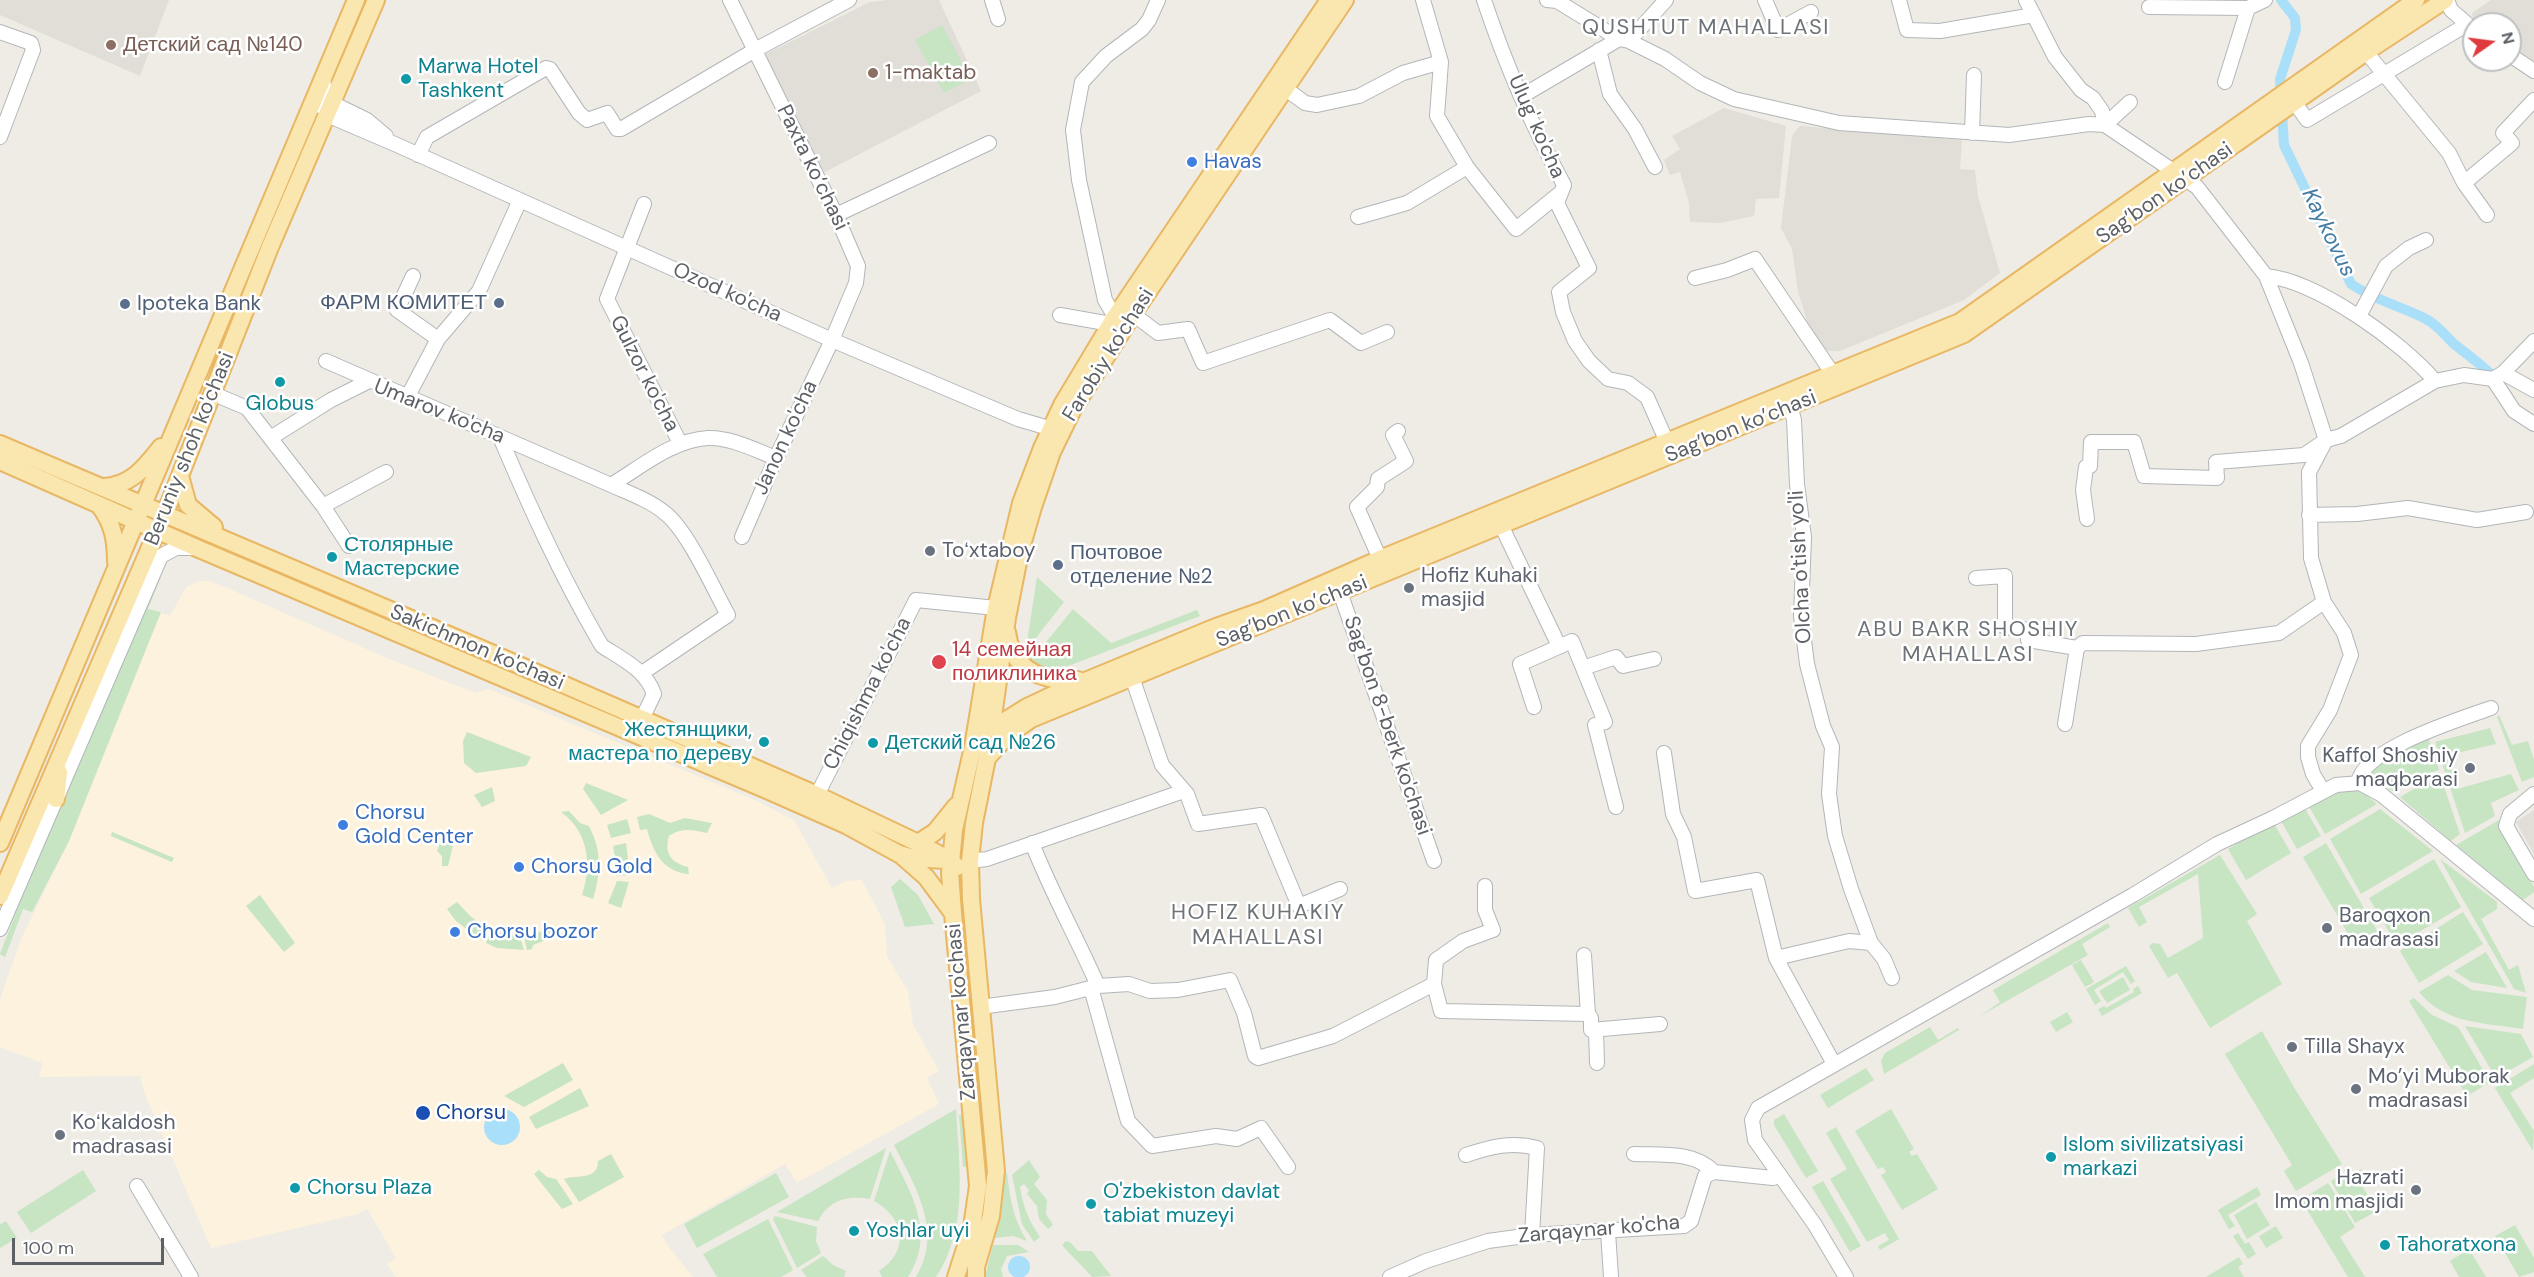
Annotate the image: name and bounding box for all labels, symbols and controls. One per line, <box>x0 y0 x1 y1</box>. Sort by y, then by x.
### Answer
north arrow <box>2462 12 2522 72</box>
district label: QUSHTUT MAHALLASI <box>1582 15 1830 41</box>
text: N <box>2496 30 2520 46</box>
place label: Детский сад №140 <box>123 32 303 58</box>
marker: Детский сад №140 <box>104 38 118 52</box>
place label: Marwa Hotel Tashkent <box>418 54 538 104</box>
place label: 1-maktab <box>885 60 976 86</box>
marker: 1-maktab <box>866 66 880 80</box>
street label: Ulug' ko'cha <box>1502 71 1570 183</box>
marker: Marwa Hotel Tashkent <box>399 72 413 86</box>
street label: Paxta ko‘chasi <box>771 101 853 235</box>
street label: Sag’bon ko’chasi <box>2092 138 2238 250</box>
place label: Havas <box>1204 149 1262 175</box>
marker: Havas <box>1185 155 1199 169</box>
water label: Kaykovus <box>2295 184 2361 282</box>
street label: Ozod ko'cha <box>669 258 785 328</box>
street label: Farobiy ko'chasi <box>1058 284 1160 426</box>
place label: ФАРМ КОМИТЕТ <box>320 290 487 316</box>
place label: Ipoteka Bank <box>137 291 261 317</box>
marker: ФАРМ КОМИТЕТ <box>492 296 506 310</box>
marker: Ipoteka Bank <box>118 297 132 311</box>
street label: Gulzor ko'cha <box>604 312 684 436</box>
street label: Beruniy shoh ko'chasi <box>140 349 240 549</box>
street label: Umarov ko'cha <box>370 374 508 450</box>
marker: Globus <box>273 375 287 389</box>
street label: Janon ko'cha <box>749 377 823 499</box>
street label: Sag’bon ko’chasi <box>1662 385 1820 469</box>
place label: Globus <box>246 391 314 417</box>
street label: Olcha o'tish yo'li <box>1784 490 1818 644</box>
place label: Столярные Мастерские <box>344 532 460 582</box>
place label: Toʻxtaboy <box>942 538 1036 564</box>
place label: Почтовое отделение №2 <box>1070 540 1213 590</box>
marker: Toʻxtaboy <box>923 544 937 558</box>
marker: Столярные Мастерские <box>325 550 339 564</box>
marker: Почтовое отделение №2 <box>1051 558 1065 572</box>
place label: Hofiz Kuhaki masjid <box>1421 563 1538 613</box>
street label: Sag’bon ko’chasi <box>1213 570 1371 654</box>
marker: Hofiz Kuhaki masjid <box>1402 581 1416 595</box>
street label: Sakichmon ko'chasi <box>386 600 568 696</box>
street label: Chiqishma ko'cha <box>819 613 917 775</box>
street label: Sag'bon 8-berk ko'chasi <box>1338 613 1436 839</box>
district label: ABU BAKR SHOSHIY MAHALLASI <box>1857 617 2079 668</box>
place label: 14 семейная поликлиника <box>952 637 1077 687</box>
marker: 14 семейная поликлиника <box>930 653 948 671</box>
place label: Жестянщики, мастера по дереву <box>568 717 752 767</box>
place label: Детский сад №26 <box>885 730 1056 756</box>
marker: Жестянщики, мастера по дереву <box>757 735 771 749</box>
marker: Детский сад №26 <box>866 736 880 750</box>
place label: Kaffol Shoshiy maqbarasi <box>2322 743 2458 793</box>
marker: Kaffol Shoshiy maqbarasi <box>2463 761 2477 775</box>
place label: Chorsu Gold Center <box>355 800 473 850</box>
marker: Chorsu Gold Center <box>336 818 350 832</box>
place label: Chorsu Gold <box>531 854 653 880</box>
marker: Chorsu Gold <box>512 860 526 874</box>
district label: HOFIZ KUHAKIY MAHALLASI <box>1171 900 1345 951</box>
place label: Baroqxon madrasasi <box>2339 903 2439 953</box>
place label: Chorsu bozor <box>467 919 598 945</box>
marker: Baroqxon madrasasi <box>2320 921 2334 935</box>
street label: Zarqaynar ko'chasi <box>942 922 982 1102</box>
marker: Chorsu bozor <box>448 925 462 939</box>
place label: Tilla Shayx <box>2304 1034 2405 1060</box>
marker: Tilla Shayx <box>2285 1040 2299 1054</box>
place label: Mo’yi Muborak madrasasi <box>2368 1064 2510 1114</box>
marker: Mo’yi Muborak madrasasi <box>2349 1082 2363 1096</box>
place label: Chorsu <box>436 1100 506 1126</box>
marker: Chorsu <box>414 1104 432 1122</box>
place label: Koʻkaldosh madrasasi <box>72 1110 176 1160</box>
marker: Koʻkaldosh madrasasi <box>53 1128 67 1142</box>
place label: Islom sivilizatsiyasi markazi <box>2063 1132 2244 1182</box>
marker: Islom sivilizatsiyasi markazi <box>2044 1150 2058 1164</box>
place label: Hazrati Imom masjidi <box>2275 1165 2404 1215</box>
place label: Chorsu Plaza <box>307 1175 432 1201</box>
place label: O'zbekiston davlat tabiat muzeyi <box>1103 1179 1280 1229</box>
marker: Chorsu Plaza <box>288 1181 302 1195</box>
marker: Hazrati Imom masjidi <box>2409 1183 2423 1197</box>
marker: O'zbekiston davlat tabiat muzeyi <box>1084 1197 1098 1211</box>
street label: Zarqaynar ko'cha <box>1517 1210 1681 1250</box>
place label: Yoshlar uyi <box>866 1218 970 1244</box>
marker: Yoshlar uyi <box>847 1224 861 1238</box>
scale bar <box>15 1226 166 1264</box>
place label: Tahoratxona <box>2397 1232 2516 1258</box>
text: 100 m <box>23 1236 74 1260</box>
marker: Tahoratxona <box>2378 1238 2392 1252</box>

